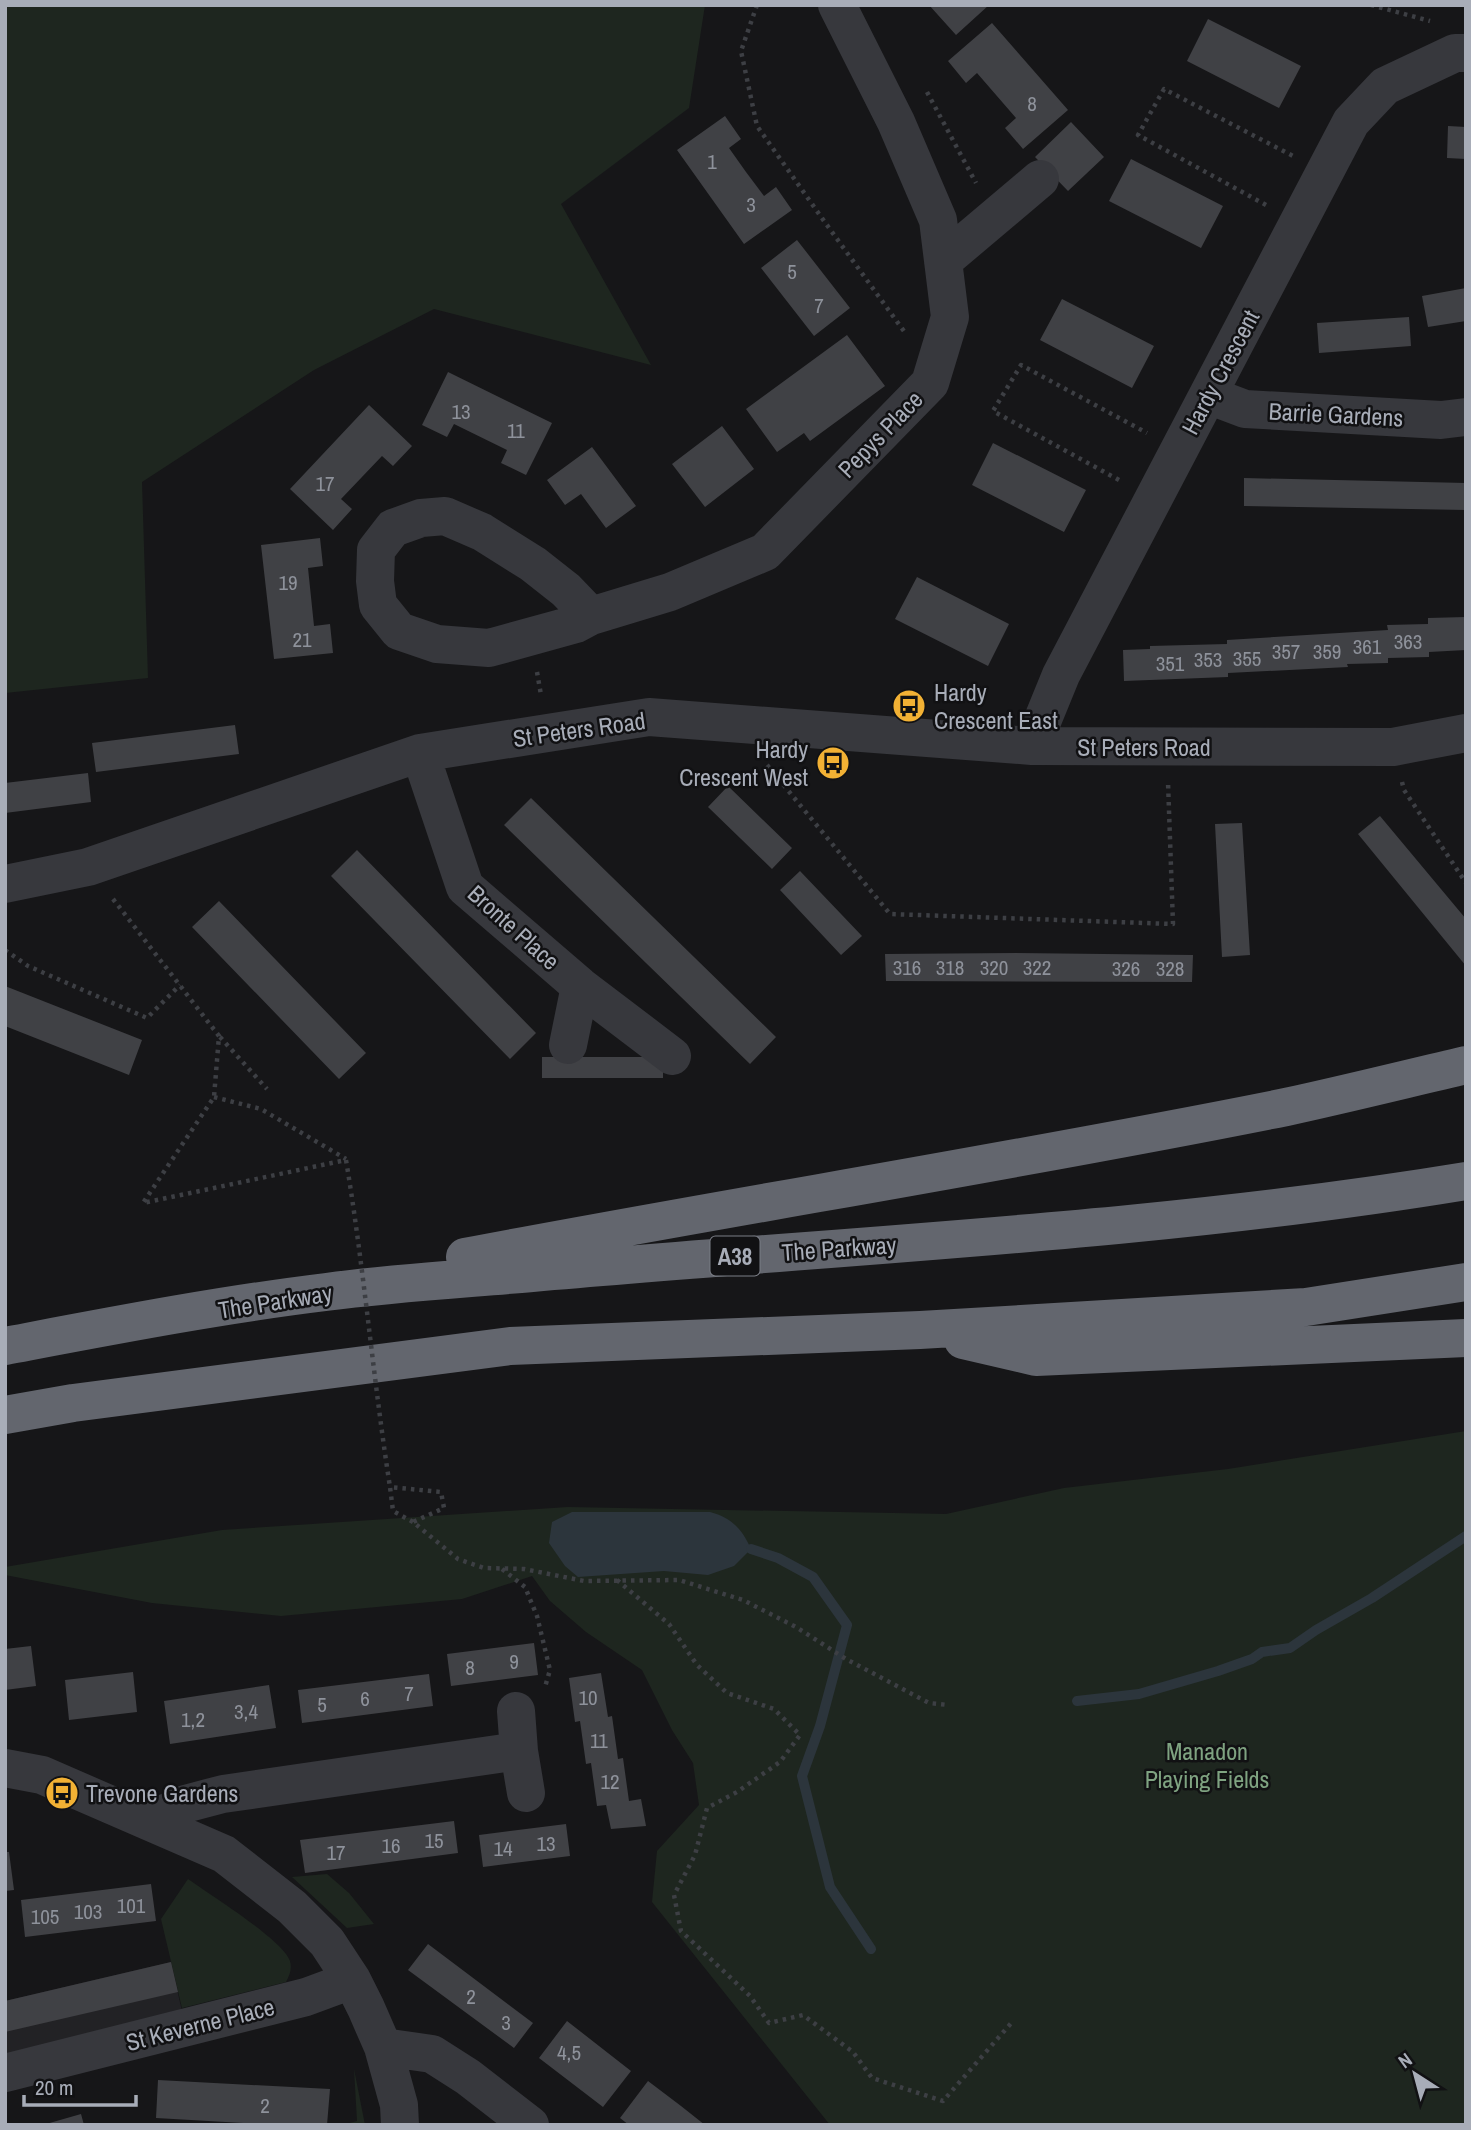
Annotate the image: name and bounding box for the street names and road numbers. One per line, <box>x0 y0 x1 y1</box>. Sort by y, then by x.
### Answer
street label: Hardy Crescent <box>1174 304 1266 440</box>
street label: Pepys Place <box>830 384 930 484</box>
street label: Barrie Gardens <box>1268 395 1404 433</box>
street label: St Peters Road <box>511 704 647 754</box>
street label: St Peters Road <box>1077 731 1211 763</box>
street label: Bronte Place <box>461 877 567 977</box>
street label: The Parkway <box>781 1228 898 1268</box>
road number: A38 <box>710 1236 760 1275</box>
street label: The Parkway <box>216 1276 334 1326</box>
street label: St Keverne Place <box>122 1990 278 2058</box>

